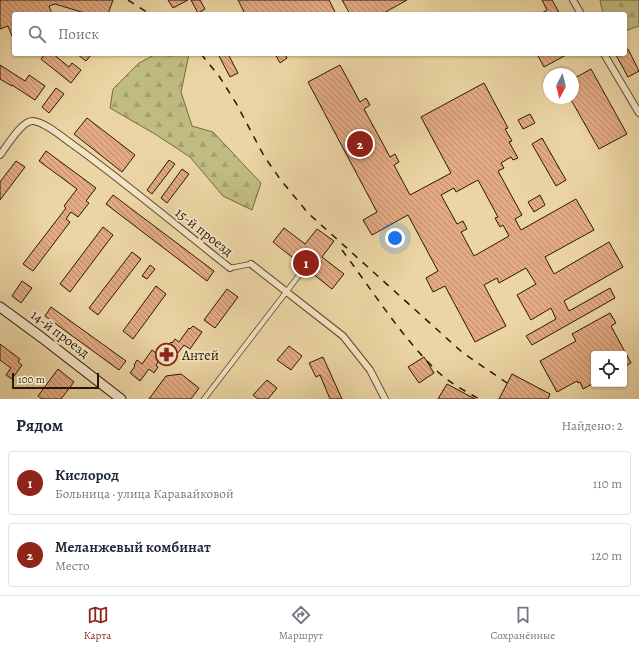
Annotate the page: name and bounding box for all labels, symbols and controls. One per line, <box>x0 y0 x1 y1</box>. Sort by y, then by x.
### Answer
search box <box>12 12 627 56</box>
icon: search <box>26 23 48 45</box>
text: Поиск <box>58 24 99 44</box>
north arrow <box>543 68 579 104</box>
pin: 2 <box>347 129 373 159</box>
street label: 15-й проезд <box>171 203 237 261</box>
your location <box>385 228 405 248</box>
pin: 1 <box>293 248 319 278</box>
street label: 14-й проезд <box>27 306 93 362</box>
pharmacy icon: Антей <box>153 342 179 368</box>
place label: Антей <box>181 346 219 365</box>
map controls <box>591 351 627 387</box>
button: locate <box>591 351 627 387</box>
scale bar <box>12 371 99 390</box>
text: 100 m <box>18 372 45 387</box>
text: Рядом <box>16 414 63 437</box>
text: Найдено: 2 <box>562 417 623 434</box>
text: Кислород <box>55 465 119 485</box>
text: 1 <box>28 475 32 492</box>
text: 110 m <box>593 475 622 492</box>
text: Больница · улица Каравайковой <box>55 485 234 502</box>
text: Меланжевый комбинат <box>55 537 211 557</box>
text: 2 <box>27 547 33 564</box>
text: 120 m <box>591 547 622 564</box>
text: Место <box>55 557 90 574</box>
tab: Карта <box>84 604 111 643</box>
tab: Маршрут <box>279 604 323 643</box>
tab: Сохранённые <box>490 604 555 643</box>

